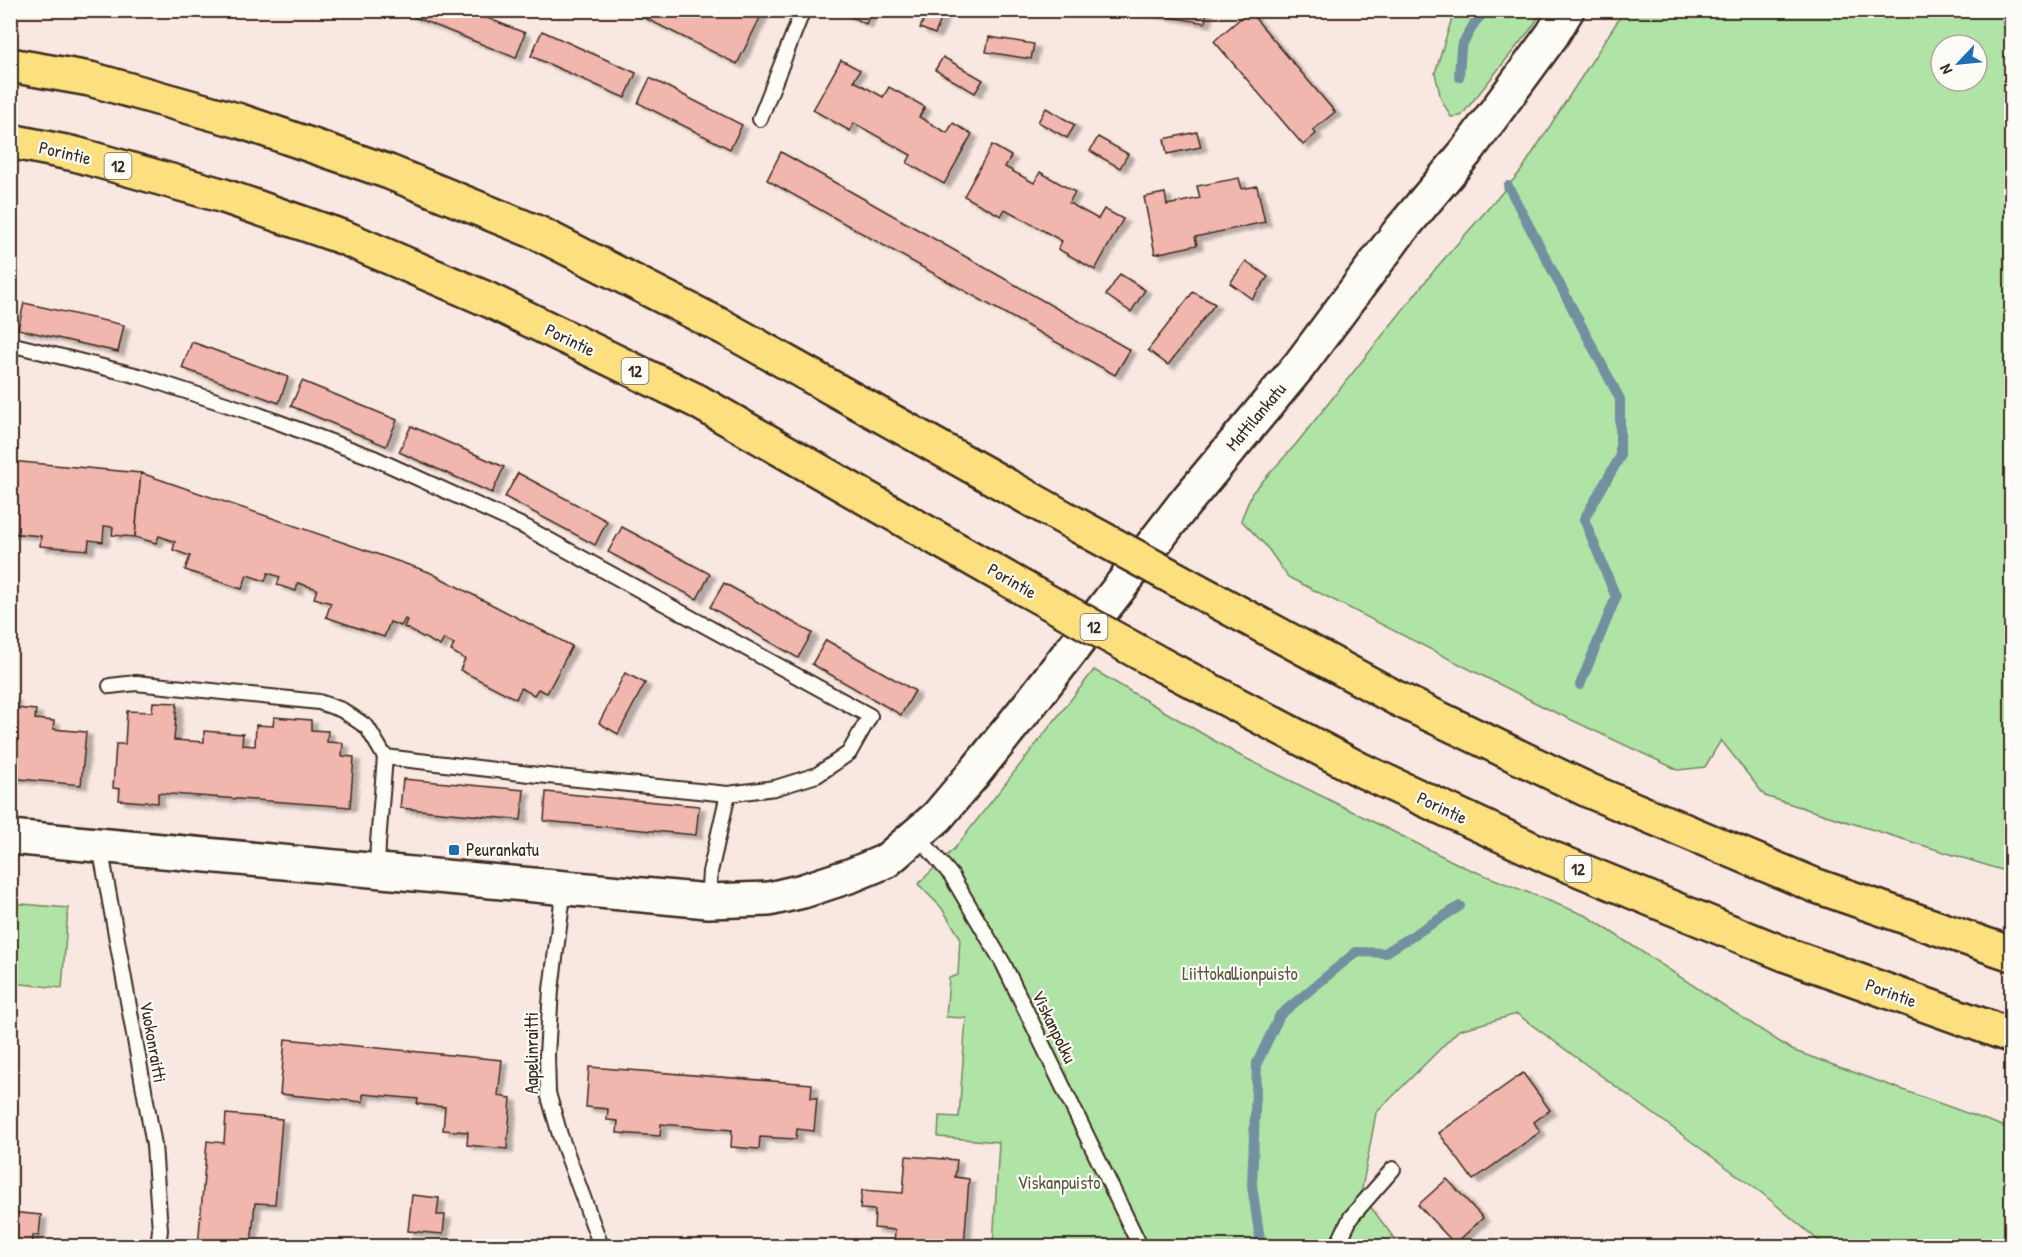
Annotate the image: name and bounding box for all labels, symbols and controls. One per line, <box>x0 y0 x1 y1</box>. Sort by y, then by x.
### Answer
north arrow <box>1929 33 1989 93</box>
text: N <box>1934 60 1957 78</box>
street label: Porintie <box>37 134 93 171</box>
road number: 12 <box>104 153 132 179</box>
street label: Porintie <box>541 317 599 362</box>
road number: 12 <box>622 358 648 384</box>
street label: Mattilankatu <box>1220 377 1292 456</box>
street label: Porintie <box>983 557 1041 604</box>
road number: 12 <box>1080 614 1108 640</box>
street label: Porintie <box>1413 785 1471 830</box>
place label: Peurankatu <box>466 837 539 862</box>
marker: Peurankatu <box>447 843 461 857</box>
road number: 12 <box>1564 856 1592 882</box>
park label: Liittokallionpuisto <box>1182 961 1298 986</box>
street label: Porintie <box>1862 972 1920 1013</box>
street label: Viskanpolku <box>1026 986 1083 1067</box>
street label: Vuokonraitti <box>134 999 173 1084</box>
street label: Aapelinraitti <box>519 1012 544 1094</box>
park label: Viskanpuisto <box>1017 1170 1101 1195</box>

